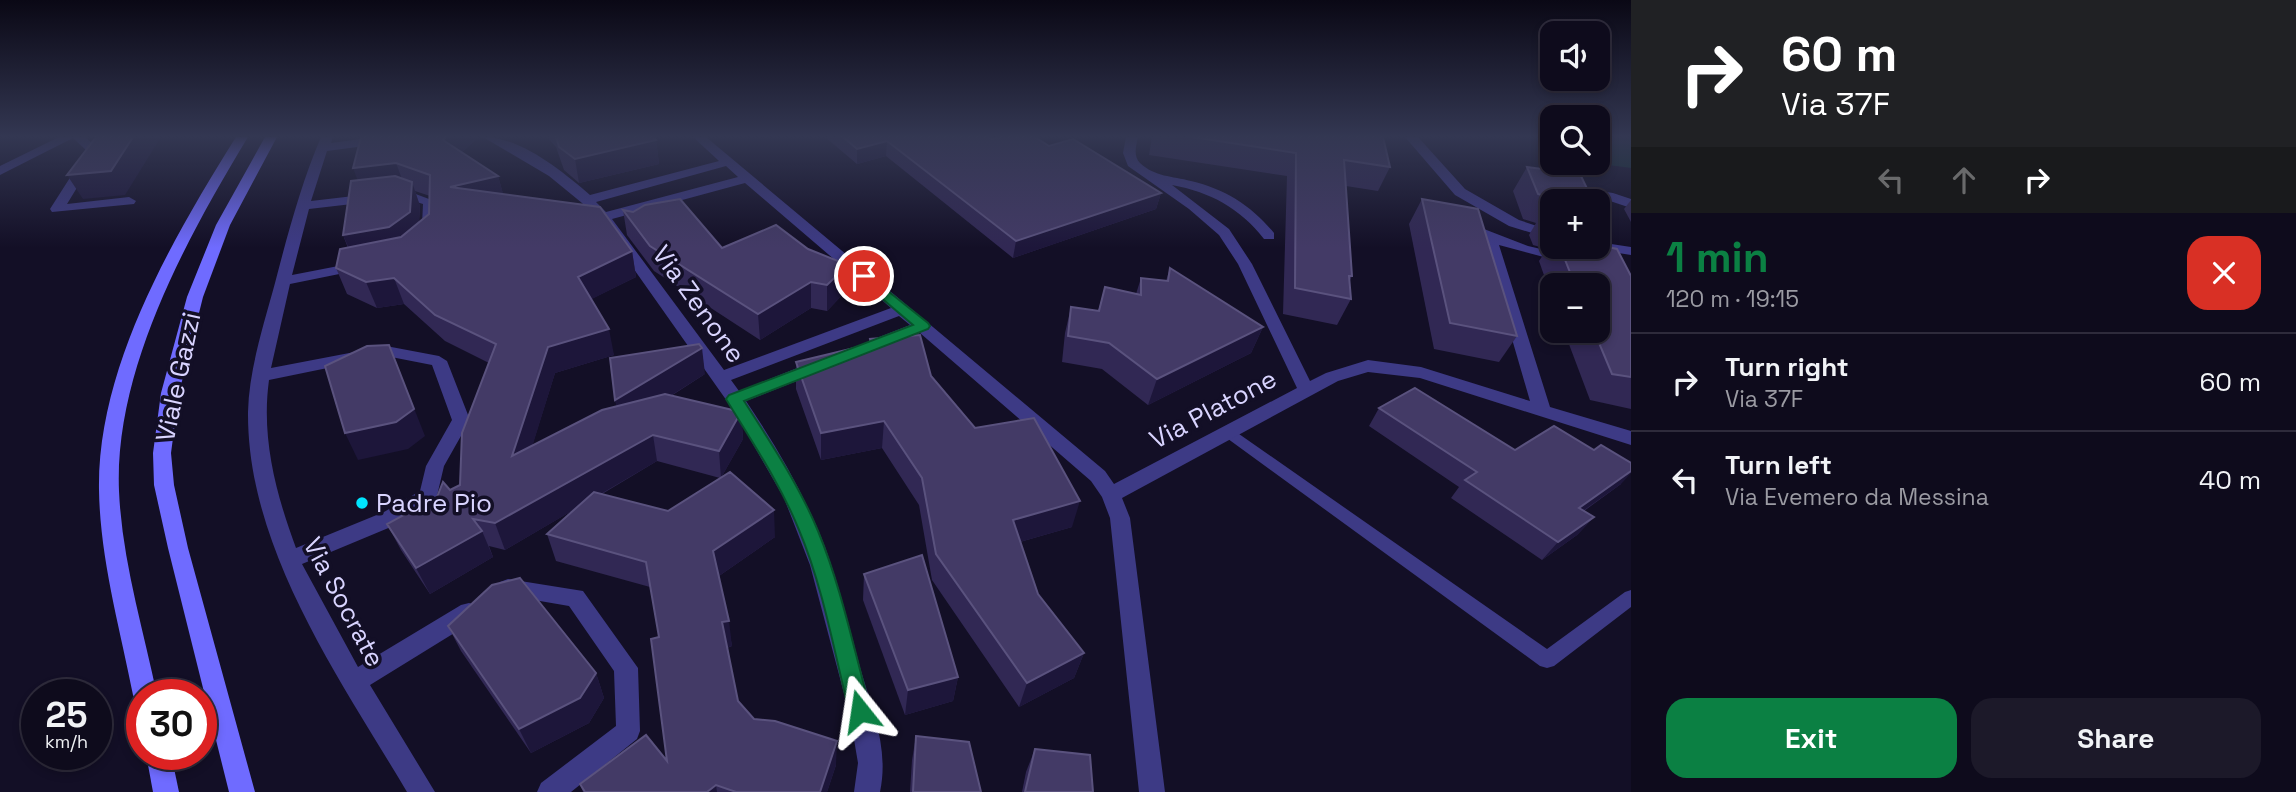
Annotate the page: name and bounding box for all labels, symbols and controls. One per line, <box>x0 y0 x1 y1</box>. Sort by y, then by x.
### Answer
map controls <box>1540 21 1610 343</box>
button: sound <box>1540 21 1610 91</box>
text: 60 m <box>1781 23 1897 85</box>
icon: right <box>1666 28 1757 119</box>
text: Via 37F <box>1781 84 1890 124</box>
button: search <box>1540 105 1610 175</box>
icon: left <box>1872 161 1910 199</box>
icon: ahead <box>1945 161 1983 199</box>
icon: right <box>2018 161 2056 199</box>
button: + <box>1540 189 1610 259</box>
text: 1 min <box>1666 231 1769 284</box>
button: close <box>2187 236 2261 310</box>
street label: Via Zenone <box>645 238 753 370</box>
pin <box>834 246 894 306</box>
icon: arrive <box>845 257 883 295</box>
button: − <box>1540 273 1610 343</box>
text: 120 m · 19:15 <box>1666 284 1799 314</box>
street label: Viale Gazzi <box>148 309 208 445</box>
text: Turn right <box>1725 350 1849 384</box>
street label: Via Platone <box>1144 361 1282 457</box>
icon: right <box>1666 363 1704 401</box>
text: 60 m <box>2199 365 2261 399</box>
text: Via 37F <box>1725 384 1803 414</box>
text: Turn left <box>1725 448 1832 482</box>
icon: left <box>1666 461 1704 499</box>
text: 40 m <box>2199 463 2261 497</box>
text: Via Evemero da Messina <box>1725 482 1989 512</box>
place label: Padre Pio <box>376 486 492 520</box>
marker: Padre Pio <box>354 495 370 511</box>
street label: Via Socrate <box>296 531 392 673</box>
position arrow <box>823 674 897 748</box>
speed limit sign: 30 <box>126 679 217 770</box>
text: 25 <box>46 693 87 737</box>
button: Exit <box>1666 698 1957 778</box>
button: Share <box>1971 698 2261 778</box>
text: km/h <box>45 730 88 753</box>

